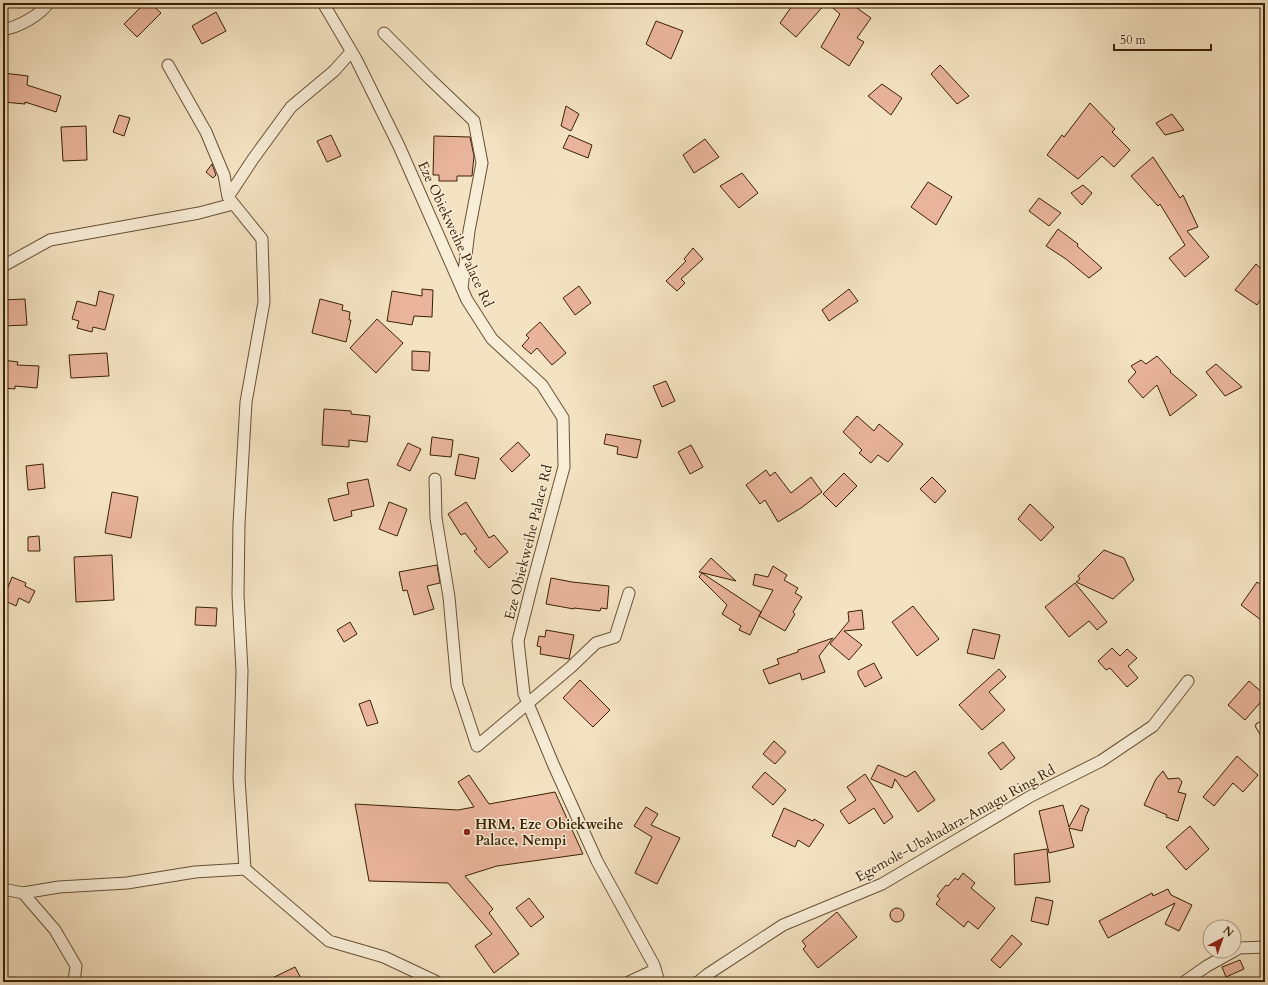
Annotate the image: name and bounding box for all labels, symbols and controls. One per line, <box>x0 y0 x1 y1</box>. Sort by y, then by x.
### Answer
scale bar <box>1114 26 1211 52</box>
text: 50 m <box>1120 32 1147 48</box>
street label: Eze Obiekweihe Palace Rd <box>413 158 498 311</box>
street label: Eze Obiekweihe Palace Rd <box>500 462 557 622</box>
street label: Egemole-Ubahadara-Amagu Ring Rd <box>852 760 1059 886</box>
place label: HRM, Eze Obiekweihe Palace, Nempi <box>475 815 624 850</box>
marker: HRM, Eze Obiekweihe Palace, Nempi <box>462 827 472 837</box>
north arrow <box>1202 919 1242 959</box>
text: N <box>1220 923 1237 941</box>

